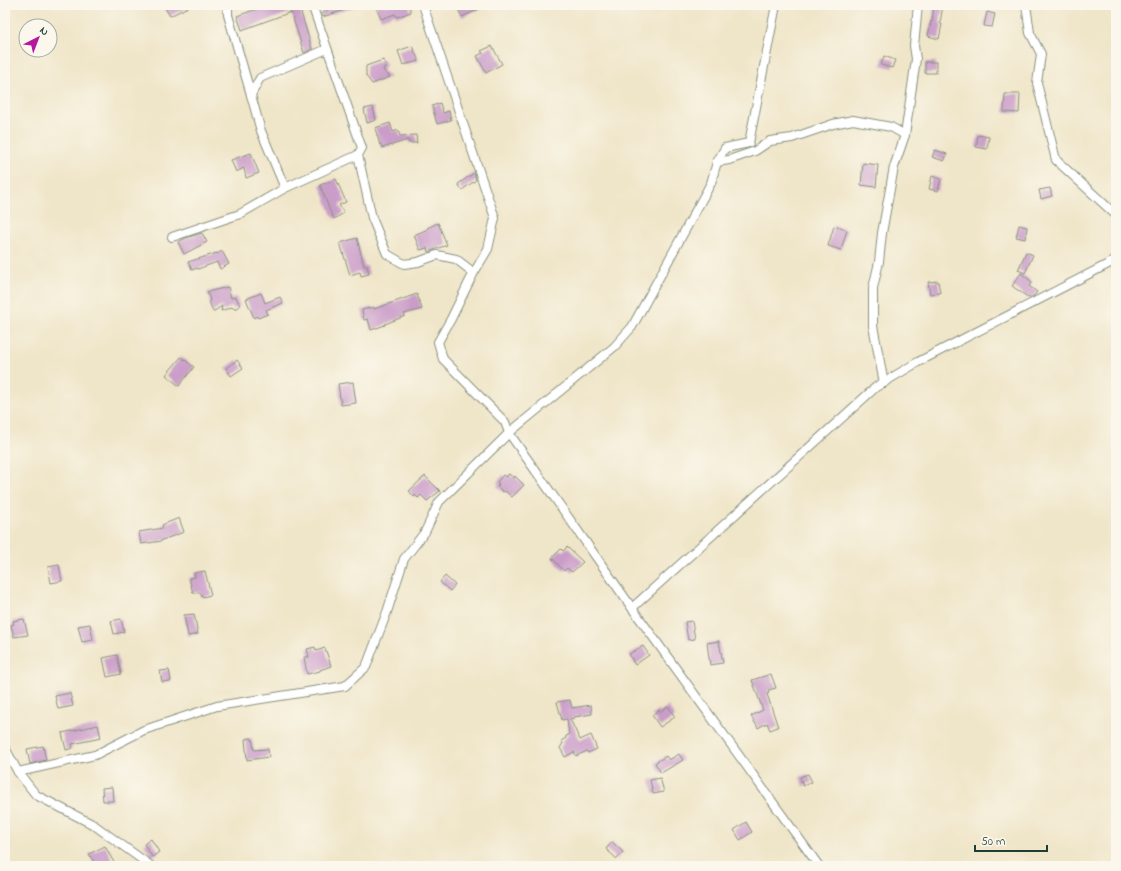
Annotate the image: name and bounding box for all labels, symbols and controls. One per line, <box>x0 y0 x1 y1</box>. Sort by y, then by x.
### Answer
north arrow <box>18 18 58 58</box>
text: N <box>36 23 52 40</box>
scale bar <box>975 827 1047 853</box>
text: 50 m <box>981 833 1005 851</box>

